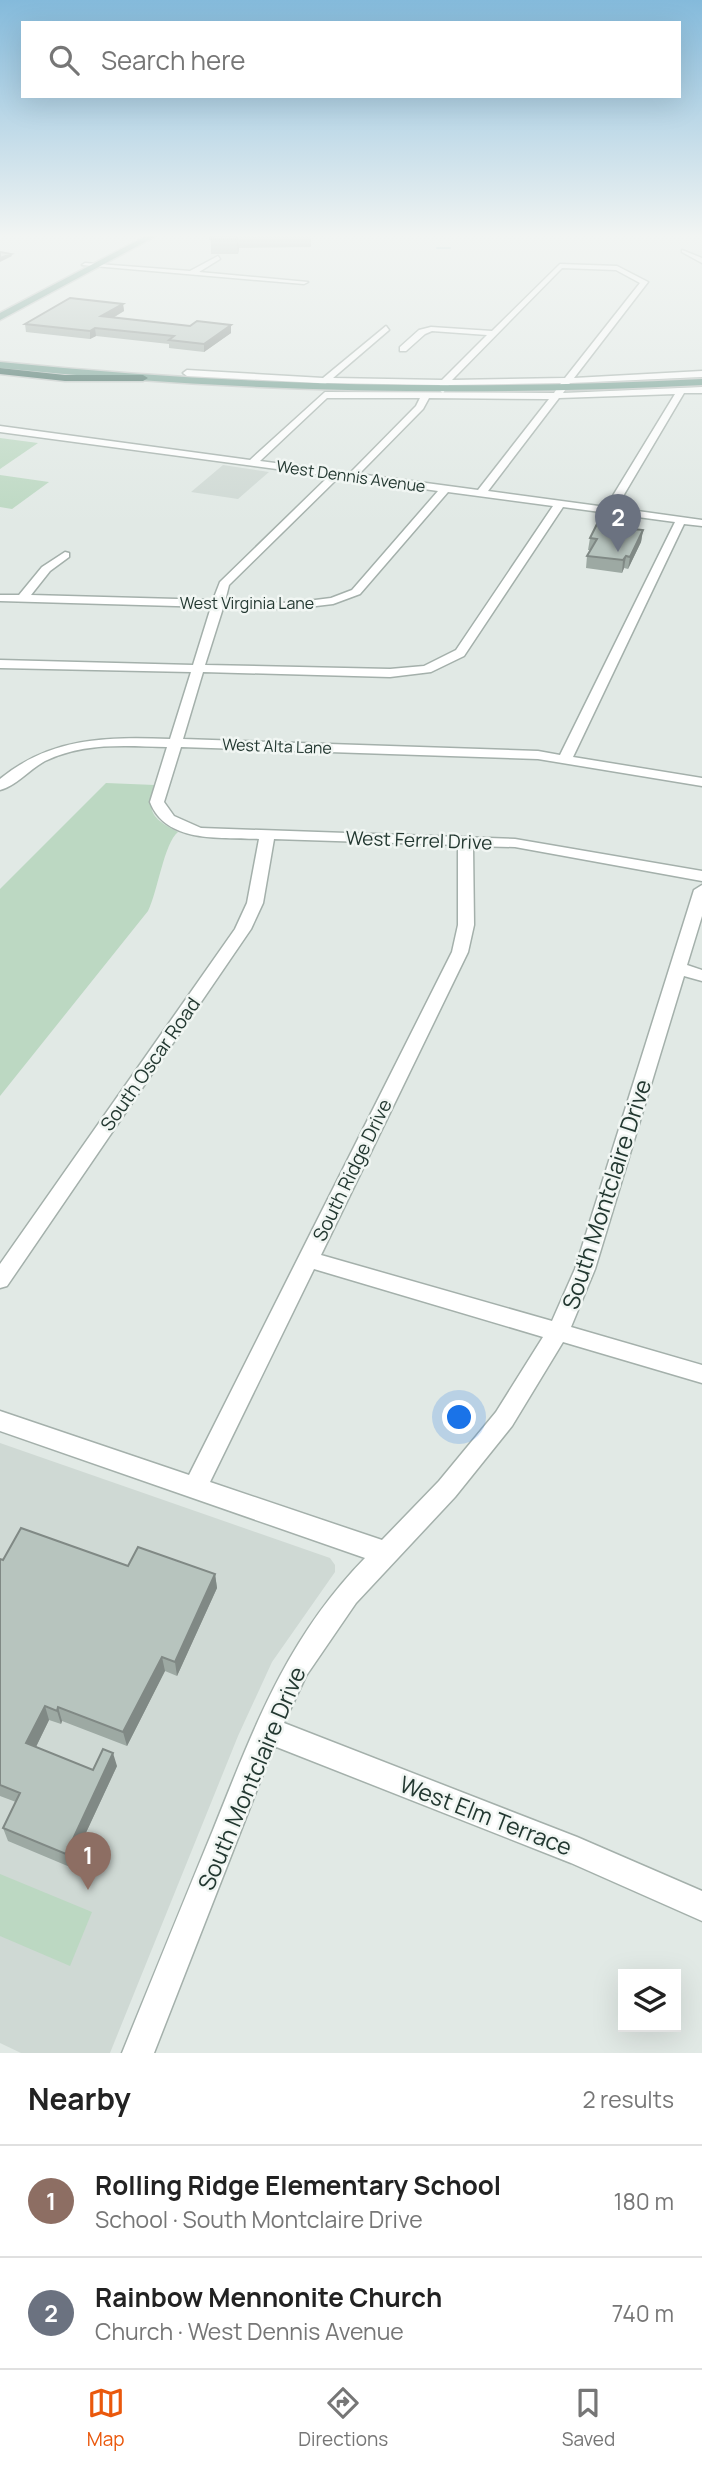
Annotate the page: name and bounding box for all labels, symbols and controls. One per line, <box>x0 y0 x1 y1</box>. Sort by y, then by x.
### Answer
search box <box>21 21 681 98</box>
icon: search <box>45 41 83 79</box>
text: Search here <box>101 42 246 78</box>
street label: West Dennis Avenue <box>275 455 427 497</box>
pin: 2 <box>595 494 641 552</box>
street label: West Virginia Lane <box>180 592 314 614</box>
street label: West Alta Lane <box>222 733 332 759</box>
street label: West Ferrel Drive <box>345 824 493 856</box>
street label: South Oscar Road <box>94 992 206 1136</box>
street label: South Montclaire Drive <box>554 1075 658 1313</box>
street label: South Ridge Drive <box>306 1095 398 1245</box>
your location <box>442 1400 476 1434</box>
street label: South Montclaire Drive <box>189 1661 313 1895</box>
street label: West Elm Terrace <box>395 1767 577 1863</box>
pin: 1 <box>65 1832 111 1890</box>
map controls <box>618 1969 681 2032</box>
button: layers <box>618 1969 681 2032</box>
text: Nearby <box>28 2078 131 2119</box>
text: 2 results <box>582 2083 674 2115</box>
text: Rolling Ridge Elementary School <box>95 2167 501 2203</box>
text: 1 <box>46 2185 56 2217</box>
text: 180 m <box>614 2185 674 2217</box>
text: School · South Montclaire Drive <box>95 2203 423 2235</box>
text: Rainbow Mennonite Church <box>95 2279 442 2315</box>
text: 2 <box>44 2297 58 2329</box>
text: 740 m <box>612 2297 674 2329</box>
text: Church · West Dennis Avenue <box>95 2315 404 2347</box>
tab: Map <box>87 2384 125 2452</box>
tab: Directions <box>298 2384 388 2452</box>
tab: Saved <box>562 2384 615 2452</box>

